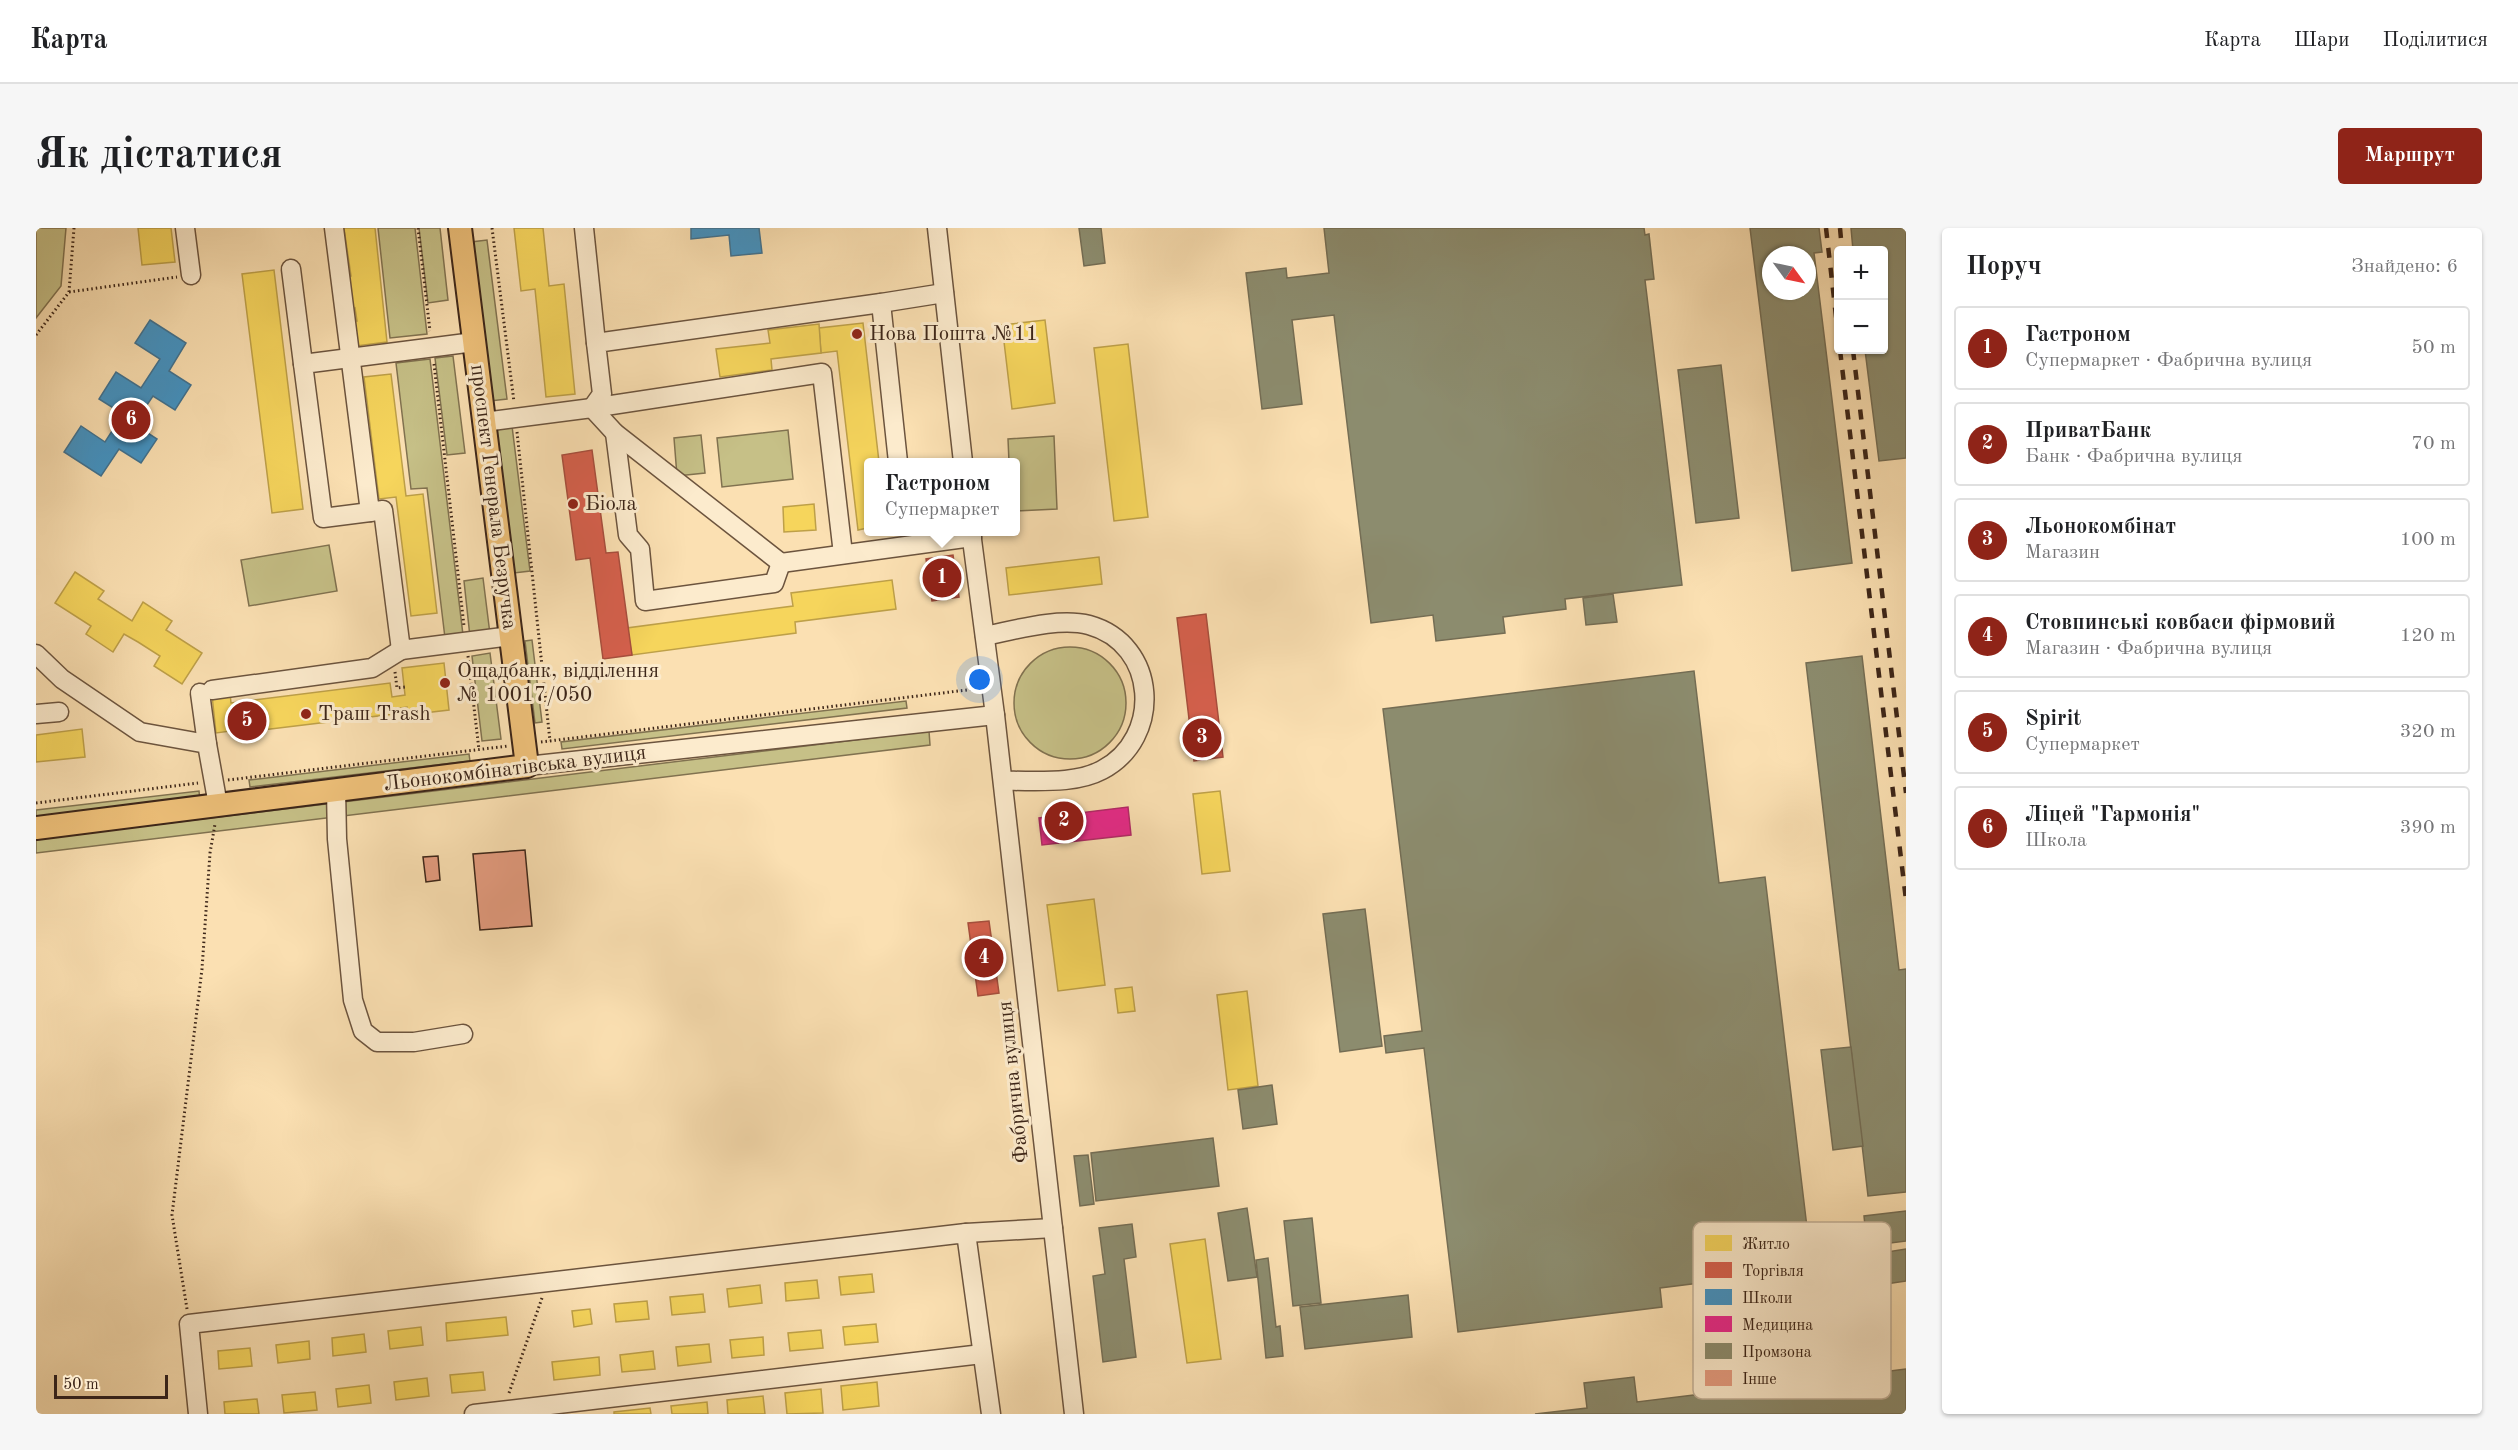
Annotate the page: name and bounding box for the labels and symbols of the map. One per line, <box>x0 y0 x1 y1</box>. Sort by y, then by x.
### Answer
north arrow <box>1762 246 1816 300</box>
place label: Нова Пошта №11 <box>869 324 1038 345</box>
marker: Нова Пошта №11 <box>850 327 864 341</box>
street label: проспект Генерала Безручка <box>466 363 520 631</box>
pin: 6 <box>112 398 151 442</box>
place label: Біола <box>585 494 637 515</box>
marker: Біола <box>566 497 580 511</box>
pin: 1 <box>922 556 962 600</box>
place label: Ощадбанк, відділення № 10017/050 <box>457 661 659 706</box>
your location <box>965 665 994 694</box>
marker: Ощадбанк, відділення № 10017/050 <box>438 676 452 690</box>
pin: 5 <box>228 698 266 744</box>
place label: Траш Trash <box>318 704 431 725</box>
marker: Траш Trash <box>299 707 313 721</box>
pin: 3 <box>1182 716 1222 760</box>
street label: Льонокомбінатівська вулиця <box>383 742 647 796</box>
pin: 2 <box>1044 798 1084 844</box>
pin: 4 <box>964 936 1004 980</box>
street label: Фабрична вулиця <box>995 1000 1033 1164</box>
legend <box>1693 1222 1891 1399</box>
text: Житло <box>1742 1237 1790 1253</box>
text: Торгівля <box>1742 1264 1804 1280</box>
text: Школи <box>1742 1291 1792 1307</box>
text: Медицина <box>1742 1318 1813 1334</box>
text: Промзона <box>1742 1345 1812 1361</box>
scale bar <box>54 1372 168 1400</box>
text: Інше <box>1742 1372 1777 1388</box>

